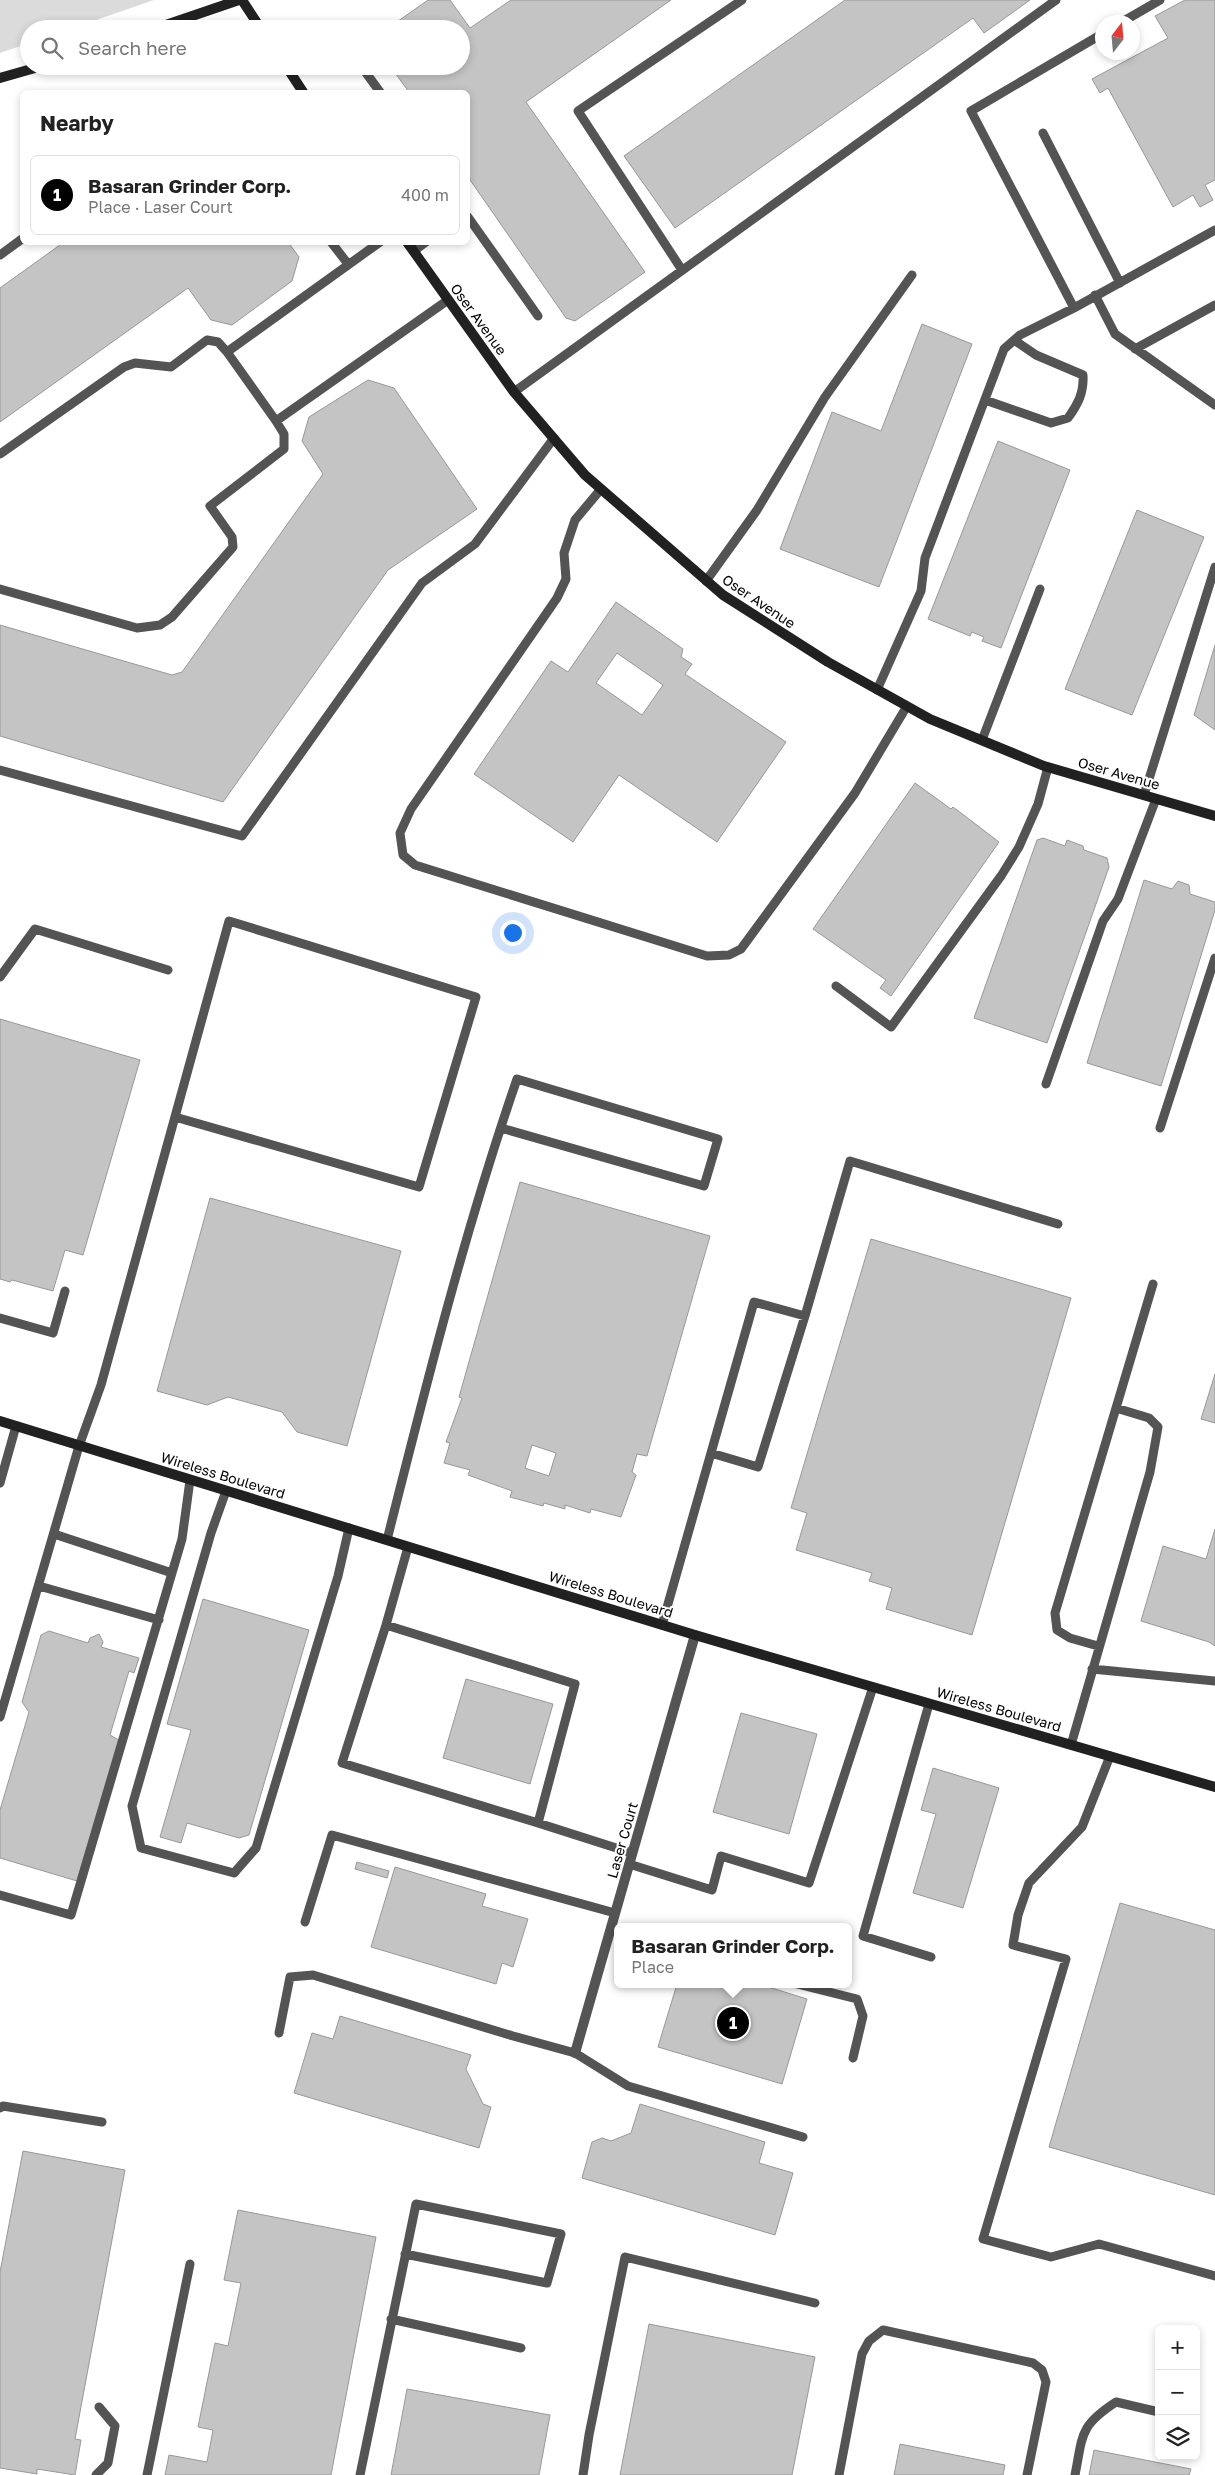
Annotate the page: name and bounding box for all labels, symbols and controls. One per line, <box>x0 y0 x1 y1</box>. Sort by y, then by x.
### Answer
north arrow <box>1095 15 1140 60</box>
search box <box>20 20 470 75</box>
icon: search <box>38 34 66 62</box>
text: Search here <box>78 36 187 59</box>
text: Nearby <box>40 110 114 136</box>
text: Basaran Grinder Corp. <box>88 174 291 197</box>
text: 1 <box>53 185 61 205</box>
text: 400 m <box>401 185 449 205</box>
text: Place · Laser Court <box>88 197 233 217</box>
street label: Oser Avenue <box>447 280 511 358</box>
street label: Oser Avenue <box>719 570 799 632</box>
street label: Oser Avenue <box>1076 753 1162 793</box>
your location <box>500 920 526 946</box>
street label: Wireless Boulevard <box>159 1448 287 1502</box>
street label: Wireless Boulevard <box>547 1567 675 1621</box>
street label: Wireless Boulevard <box>935 1683 1063 1735</box>
street label: Laser Court <box>603 1800 641 1880</box>
popup <box>614 1923 852 1988</box>
text: Basaran Grinder Corp. <box>631 1934 835 1957</box>
text: Place <box>631 1957 674 1977</box>
pin: 1 <box>717 2004 749 2042</box>
map controls <box>1155 2325 1200 2460</box>
button: + <box>1155 2325 1200 2370</box>
button: − <box>1155 2370 1200 2415</box>
button: layers <box>1155 2415 1200 2460</box>

